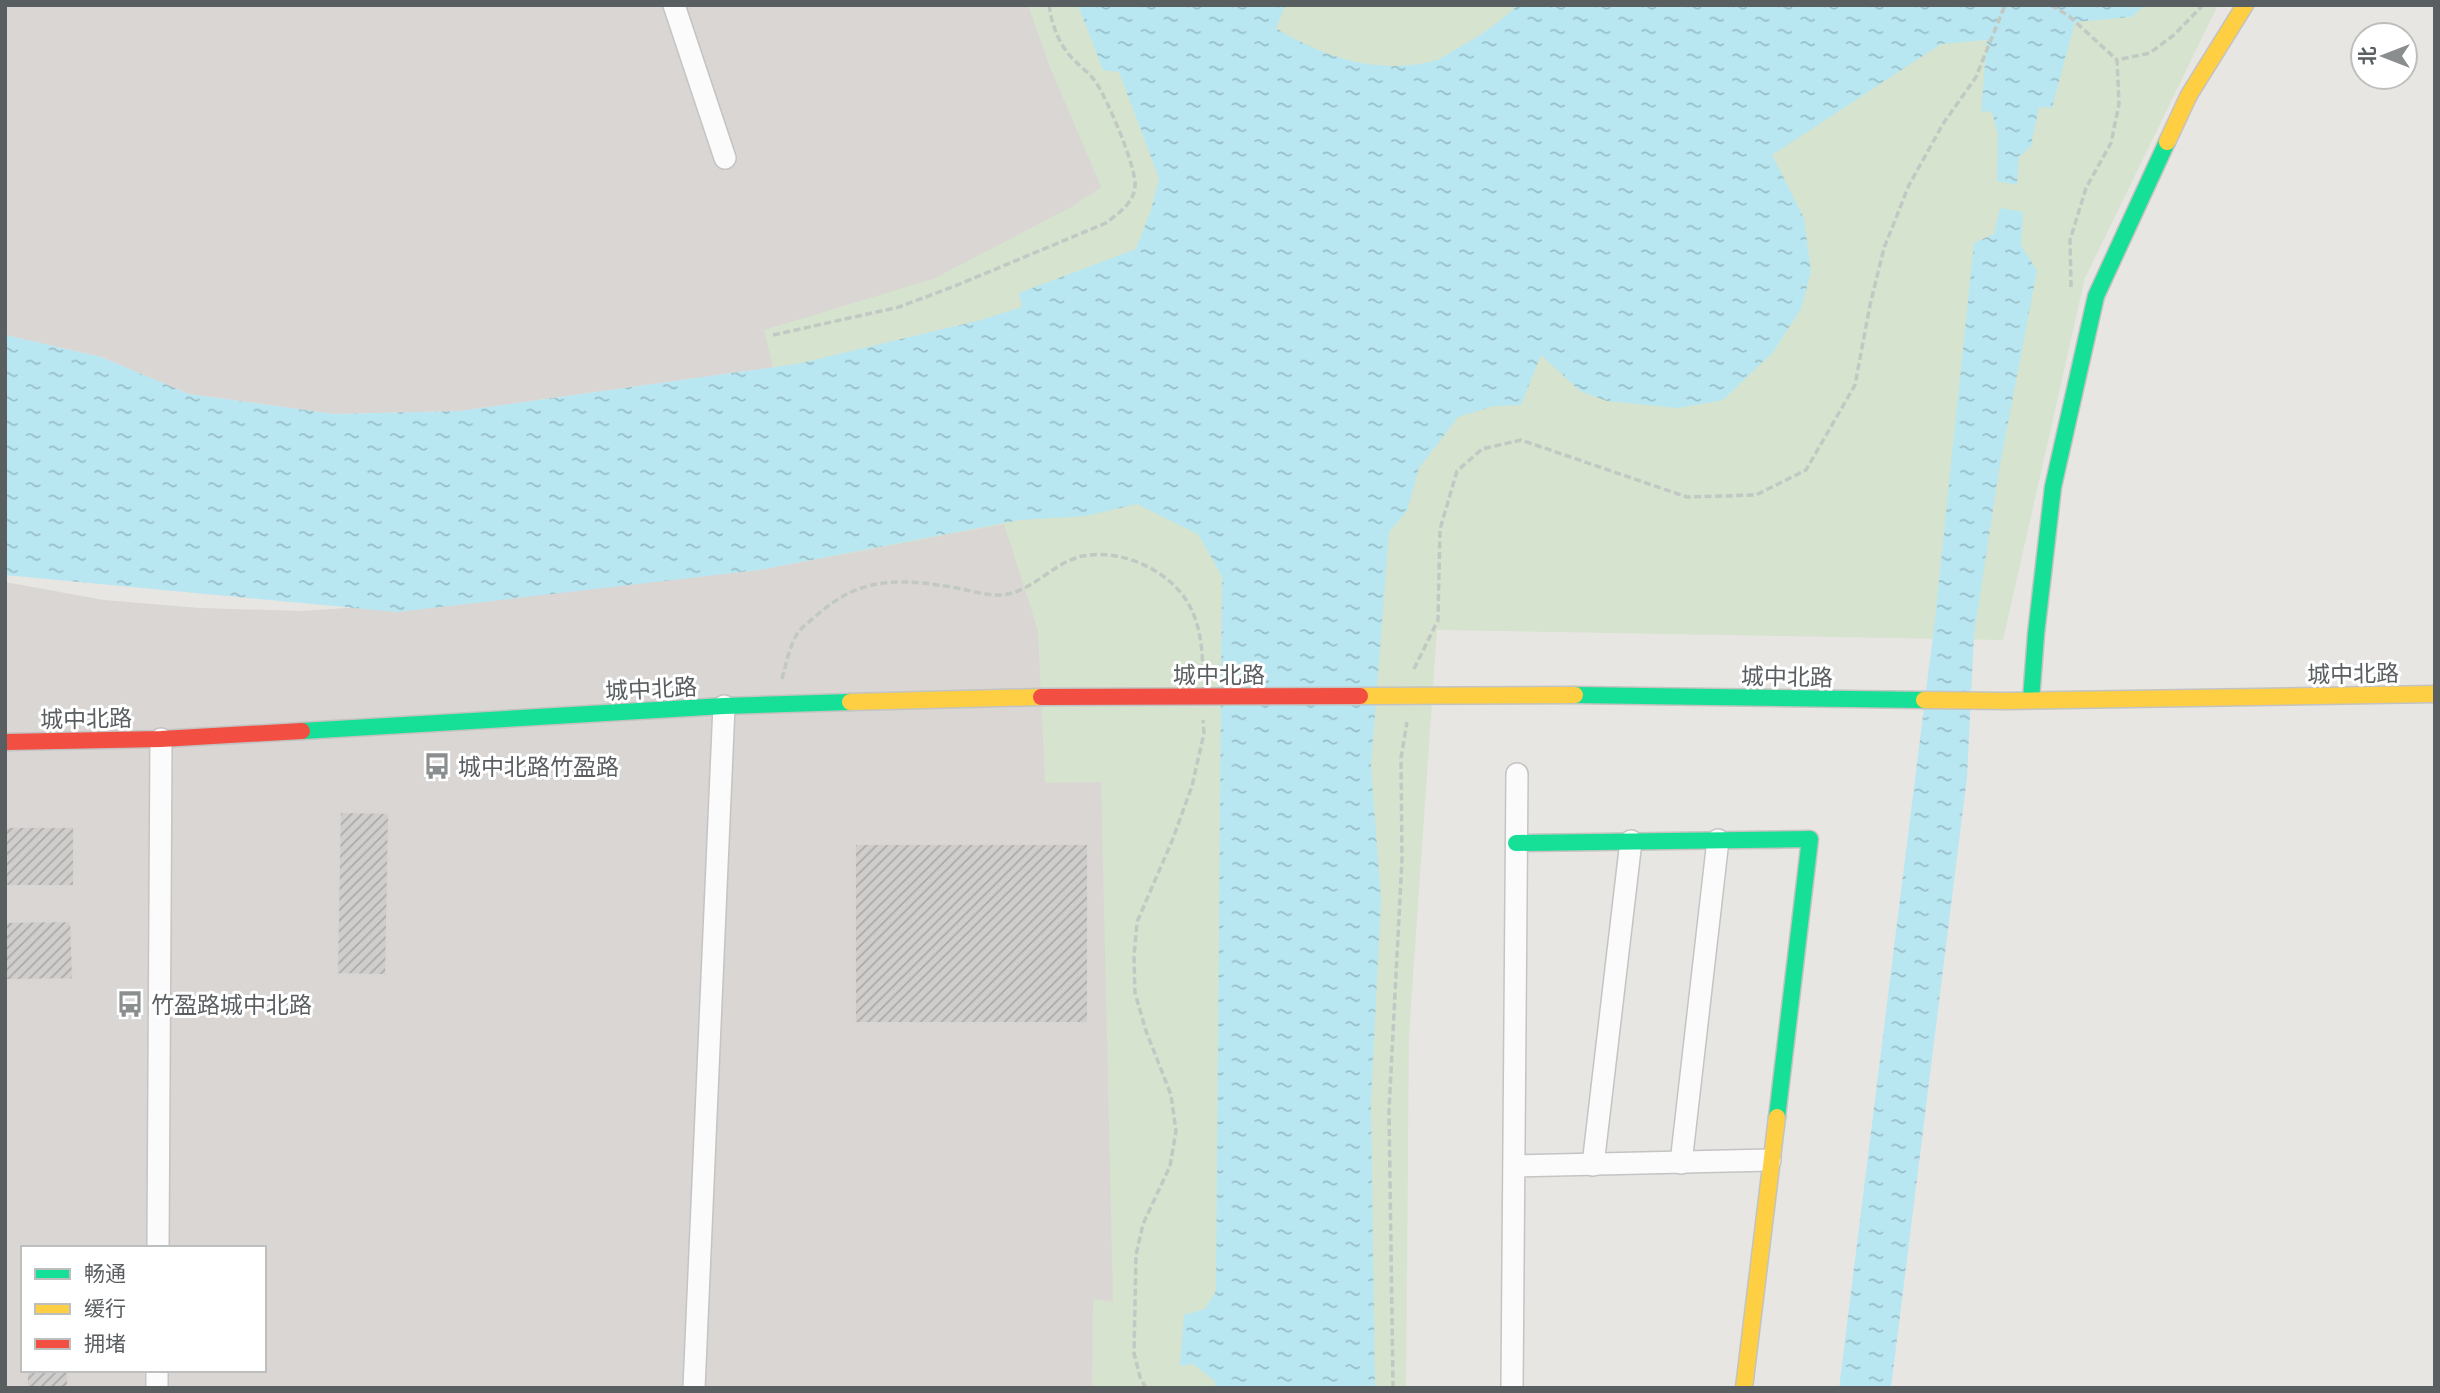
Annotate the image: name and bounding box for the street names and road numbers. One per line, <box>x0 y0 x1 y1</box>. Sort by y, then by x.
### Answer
street label: 城中北路 <box>2307 656 2399 690</box>
street label: 城中北路 <box>1173 658 1265 690</box>
street label: 城中北路 <box>1741 659 1833 693</box>
street label: 城中北路 <box>604 670 698 706</box>
street label: 城中北路 <box>40 701 132 735</box>

